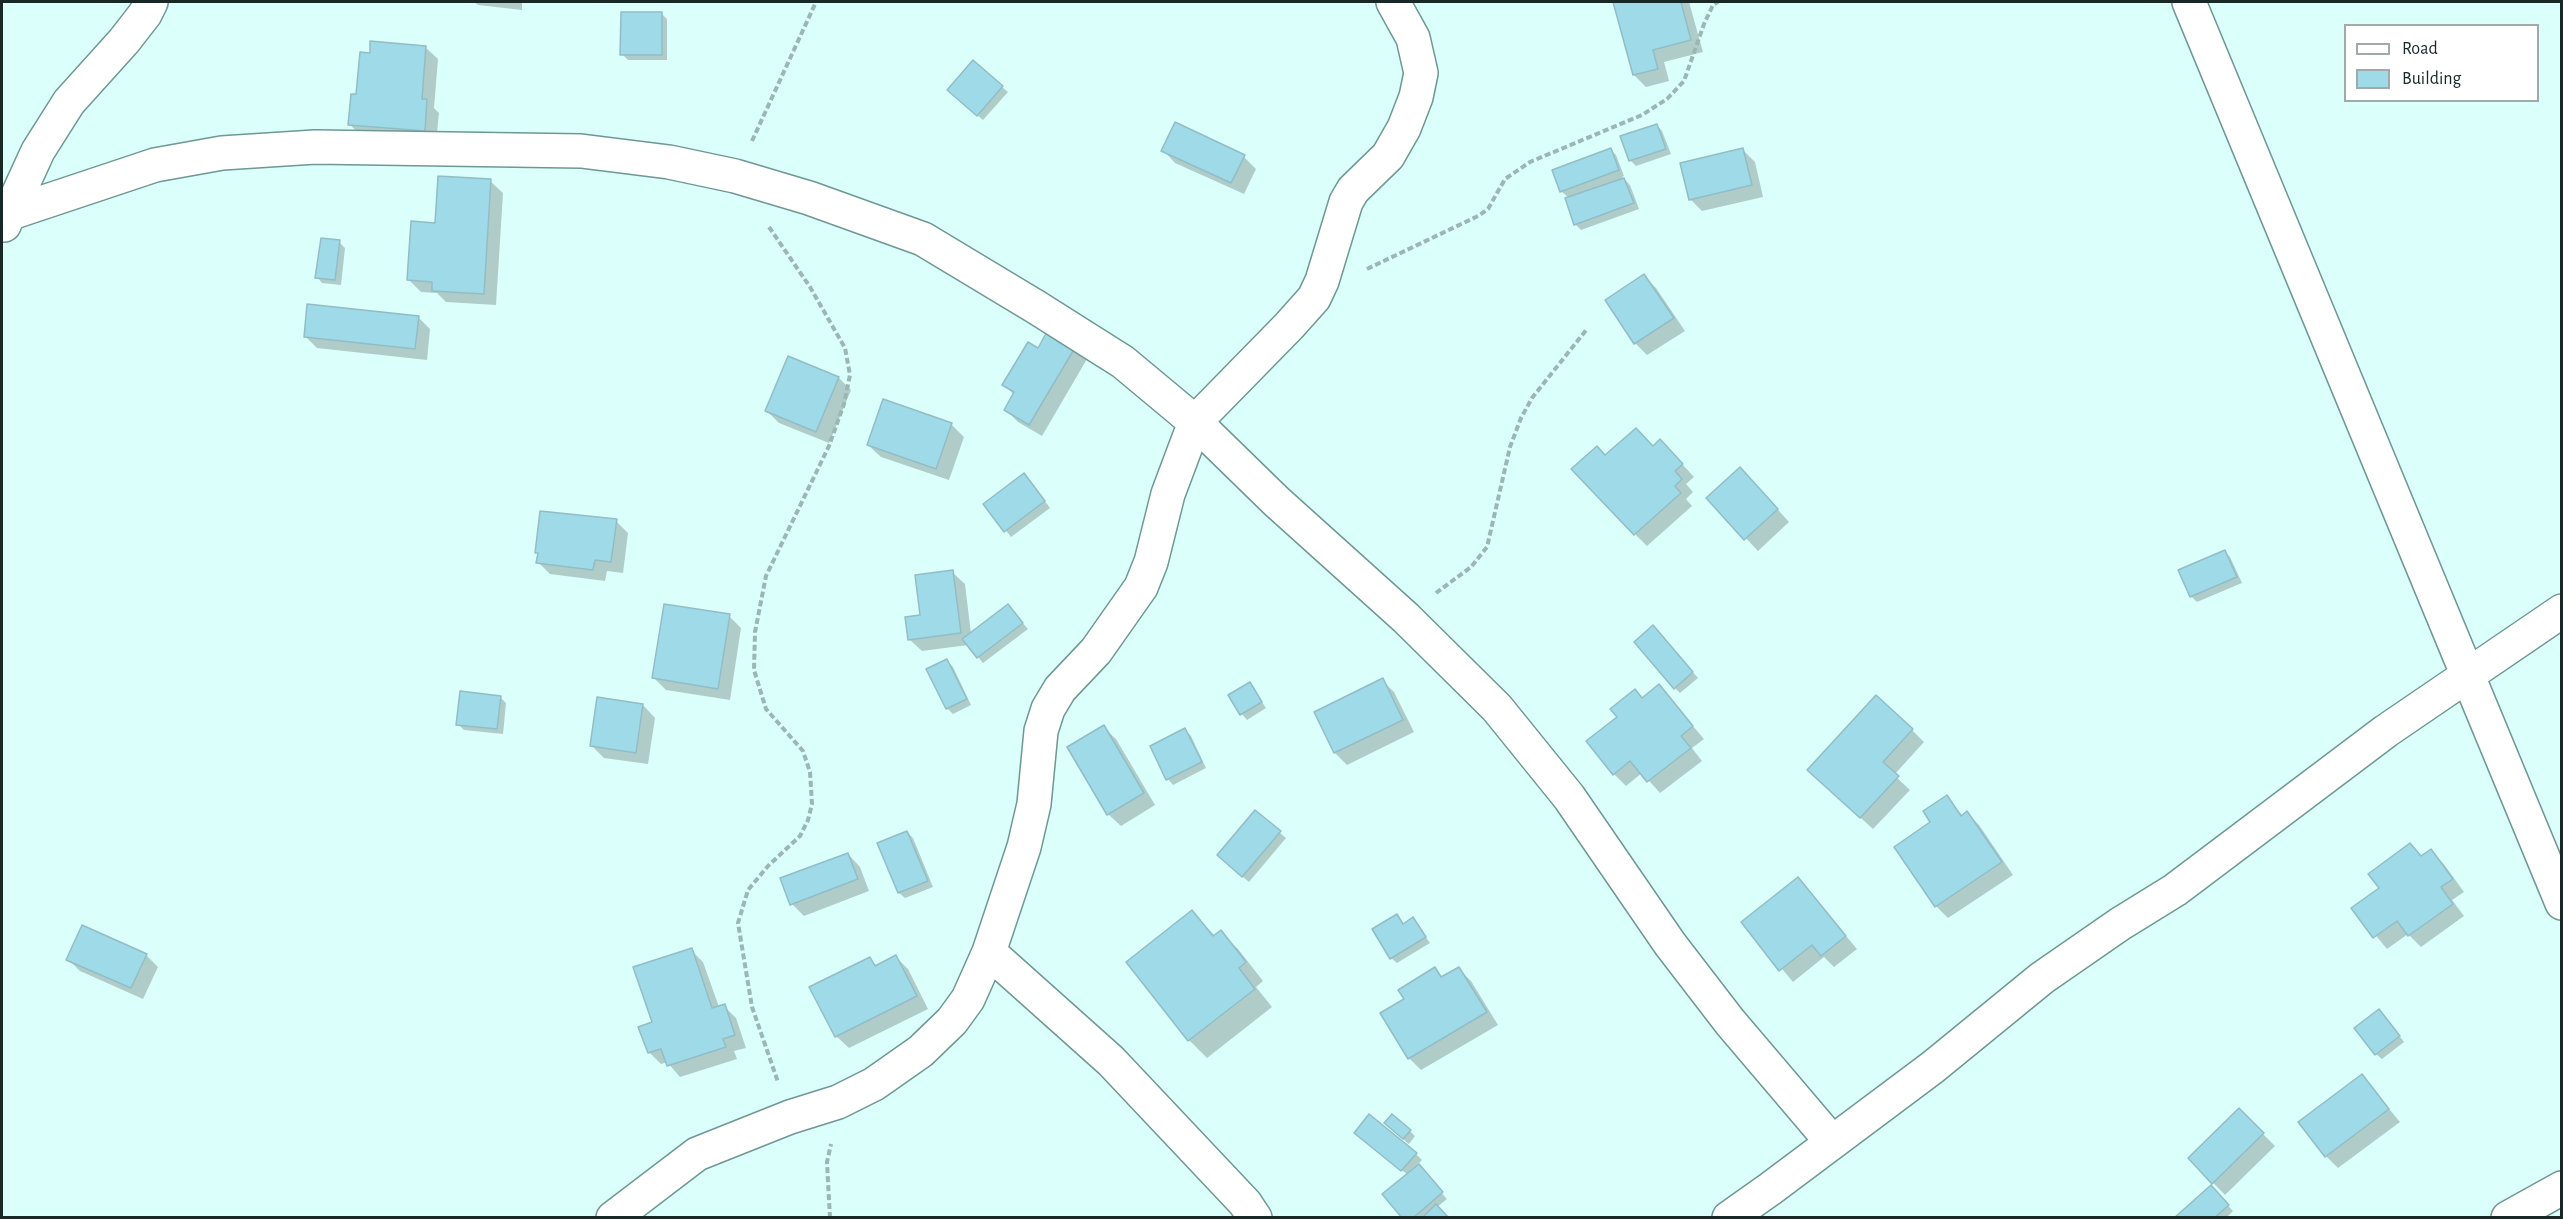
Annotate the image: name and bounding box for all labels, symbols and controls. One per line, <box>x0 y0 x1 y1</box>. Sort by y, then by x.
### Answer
legend <box>2344 24 2539 102</box>
text: Road <box>2402 40 2438 58</box>
text: Building <box>2402 70 2461 88</box>

